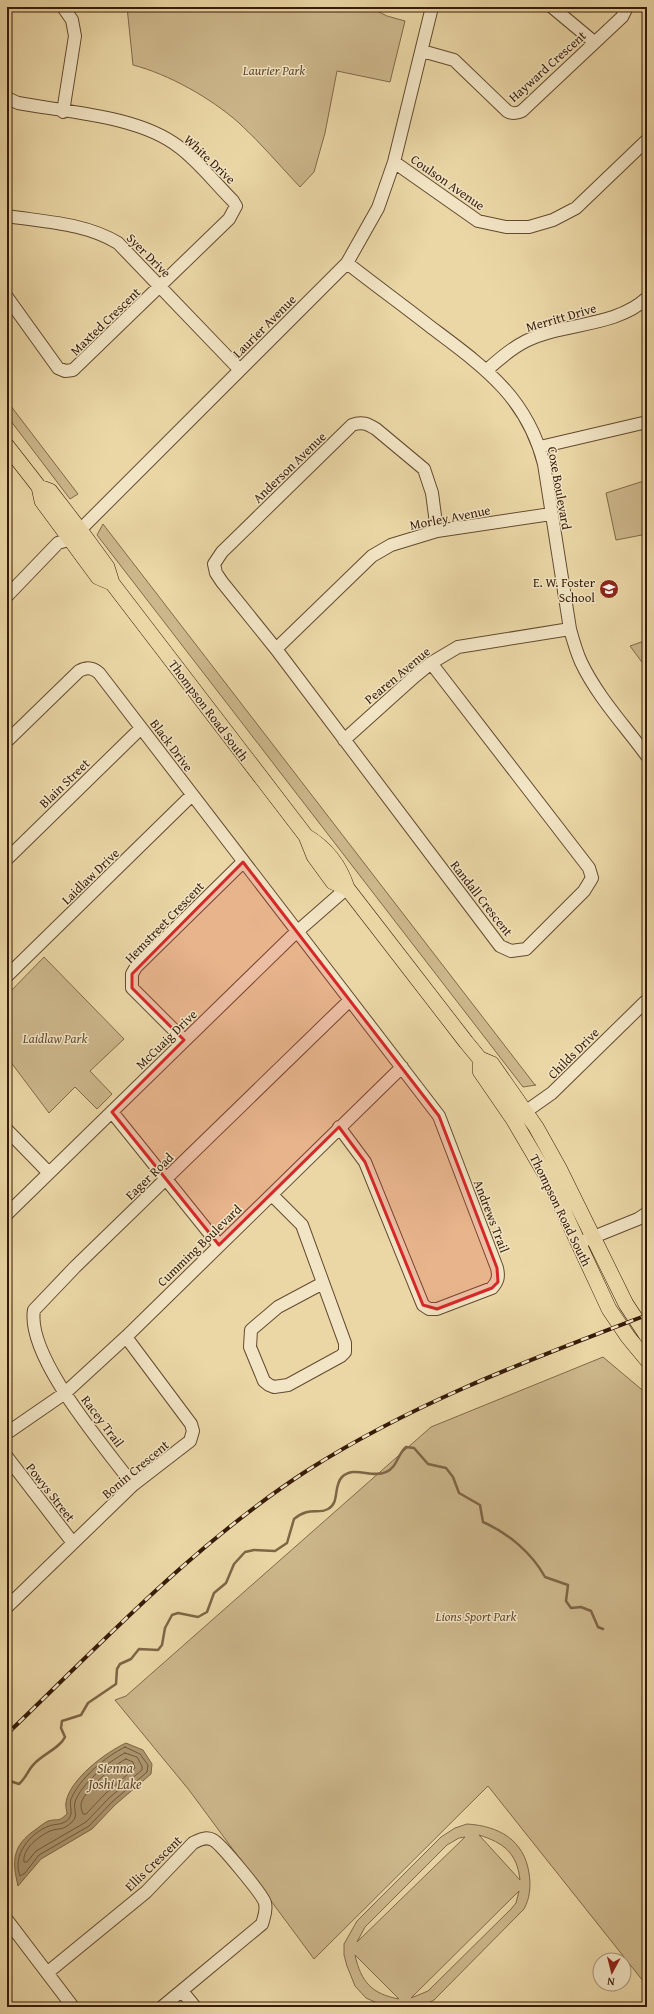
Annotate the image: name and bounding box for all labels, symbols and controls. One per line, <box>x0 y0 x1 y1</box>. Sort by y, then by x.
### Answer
street label: Hayward Crescent <box>504 26 591 106</box>
park label: Laurier Park <box>242 61 305 80</box>
street label: White Drive <box>180 130 240 188</box>
street label: Coulson Avenue <box>407 150 489 215</box>
street label: Syer Drive <box>122 229 175 282</box>
street label: Maxted Crescent <box>66 283 145 360</box>
street label: Laurier Avenue <box>228 290 300 362</box>
street label: Merritt Drive <box>524 298 599 337</box>
street label: Anderson Avenue <box>248 427 330 507</box>
street label: Coxe Boulevard <box>543 445 576 531</box>
street label: Morley Avenue <box>408 500 492 535</box>
place label: E. W. Foster School <box>533 573 596 607</box>
school or university icon: E. W. Foster School <box>598 578 620 600</box>
street label: Pearen Avenue <box>360 642 434 709</box>
street label: Thompson Road South <box>164 656 254 766</box>
street label: Black Drive <box>146 715 198 776</box>
street label: Blain Street <box>35 754 94 812</box>
street label: Laidlaw Drive <box>57 844 124 909</box>
street label: Randall Crescent <box>446 856 517 940</box>
street label: Hemstreet Crescent <box>120 877 209 967</box>
street label: McCuaig Drive <box>131 1005 201 1074</box>
street label: Childs Drive <box>543 1023 603 1083</box>
park label: Laidlaw Park <box>22 1029 87 1048</box>
street label: Eager Road <box>121 1148 178 1204</box>
street label: Thompson Road South <box>525 1151 596 1270</box>
street label: Andrews Trail <box>469 1177 514 1256</box>
street label: Cumming Boulevard <box>153 1200 246 1291</box>
street label: Racey Trail <box>77 1391 129 1452</box>
street label: Bonin Crescent <box>98 1435 173 1503</box>
street label: Powys Street <box>22 1459 80 1526</box>
park label: Lions Sport Park <box>434 1607 517 1626</box>
water label: Sienna Joshi Lake <box>86 1758 142 1794</box>
street label: Ellis Crescent <box>121 1831 186 1895</box>
north arrow <box>592 1952 632 1992</box>
text: N <box>606 1973 615 1990</box>

